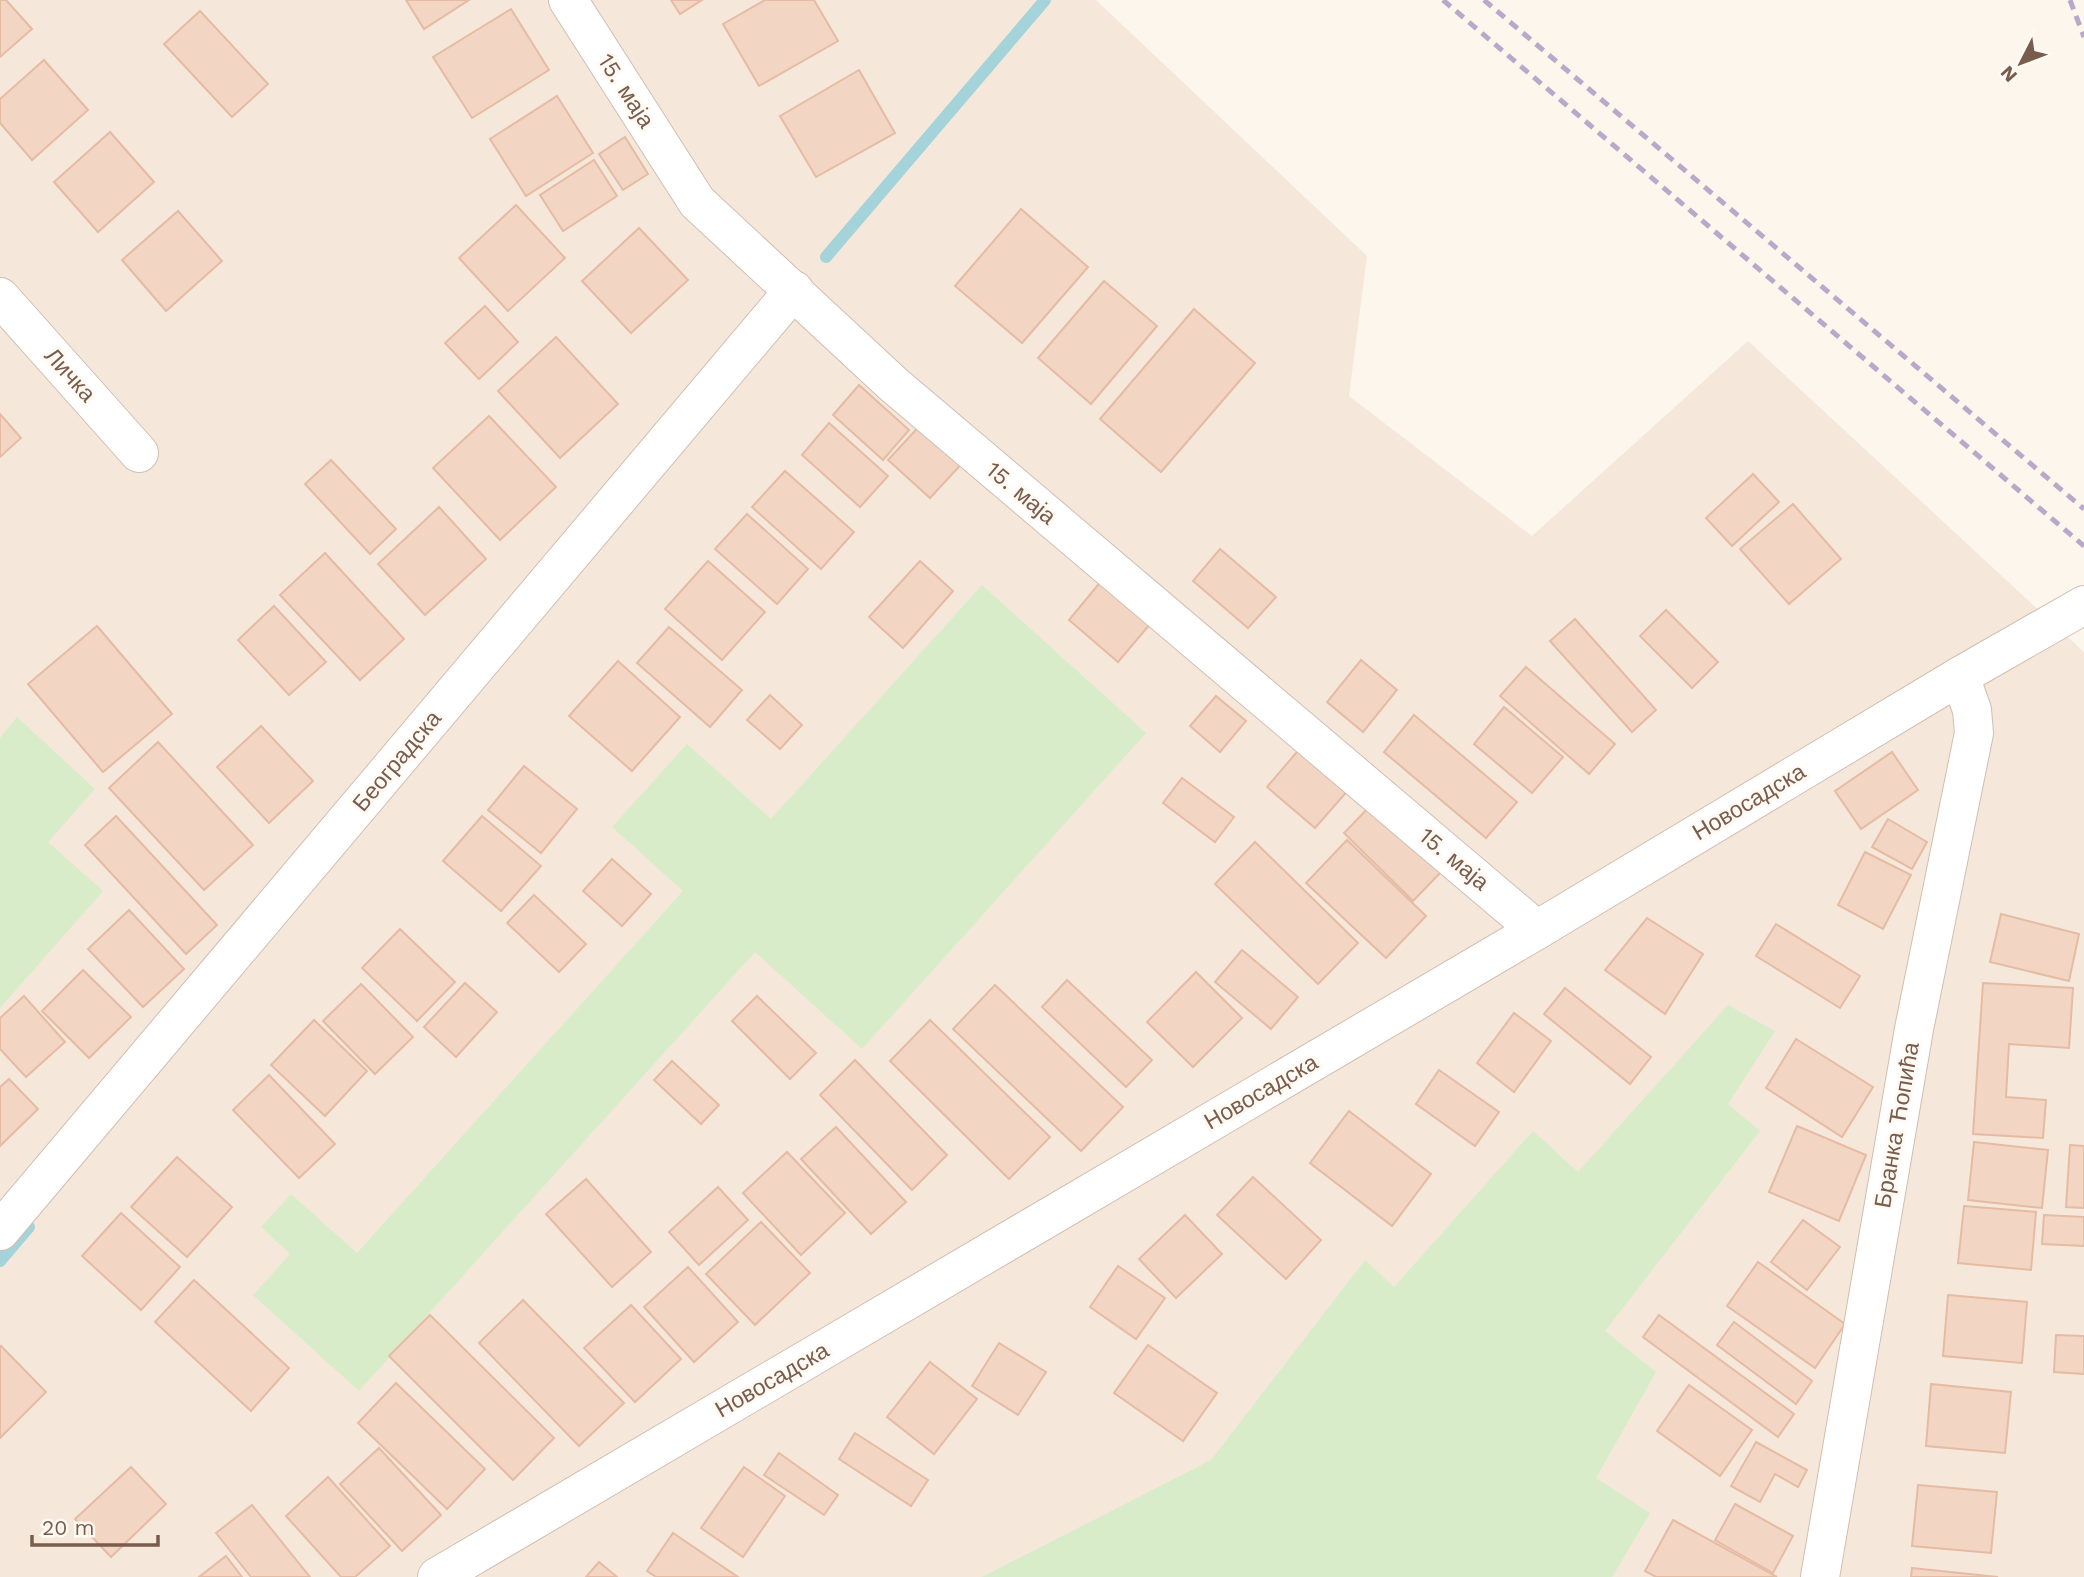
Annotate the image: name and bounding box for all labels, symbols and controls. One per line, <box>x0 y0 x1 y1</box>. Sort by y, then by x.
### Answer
north arrow <box>1986 28 2056 98</box>
street label: 15. маја <box>592 49 660 133</box>
text: N <box>1995 61 2022 87</box>
street label: Личка <box>39 342 101 408</box>
street label: 15. маја <box>981 456 1062 530</box>
street label: Београдска <box>347 705 447 817</box>
street label: Новосадска <box>1688 758 1810 846</box>
street label: 15. маја <box>1414 822 1495 896</box>
street label: Бранка Ћопића <box>1869 1040 1925 1210</box>
street label: Новосадска <box>1199 1049 1323 1135</box>
street label: Новосадска <box>710 1337 834 1423</box>
scale bar <box>32 1504 158 1548</box>
text: 20 m <box>42 1515 94 1540</box>

